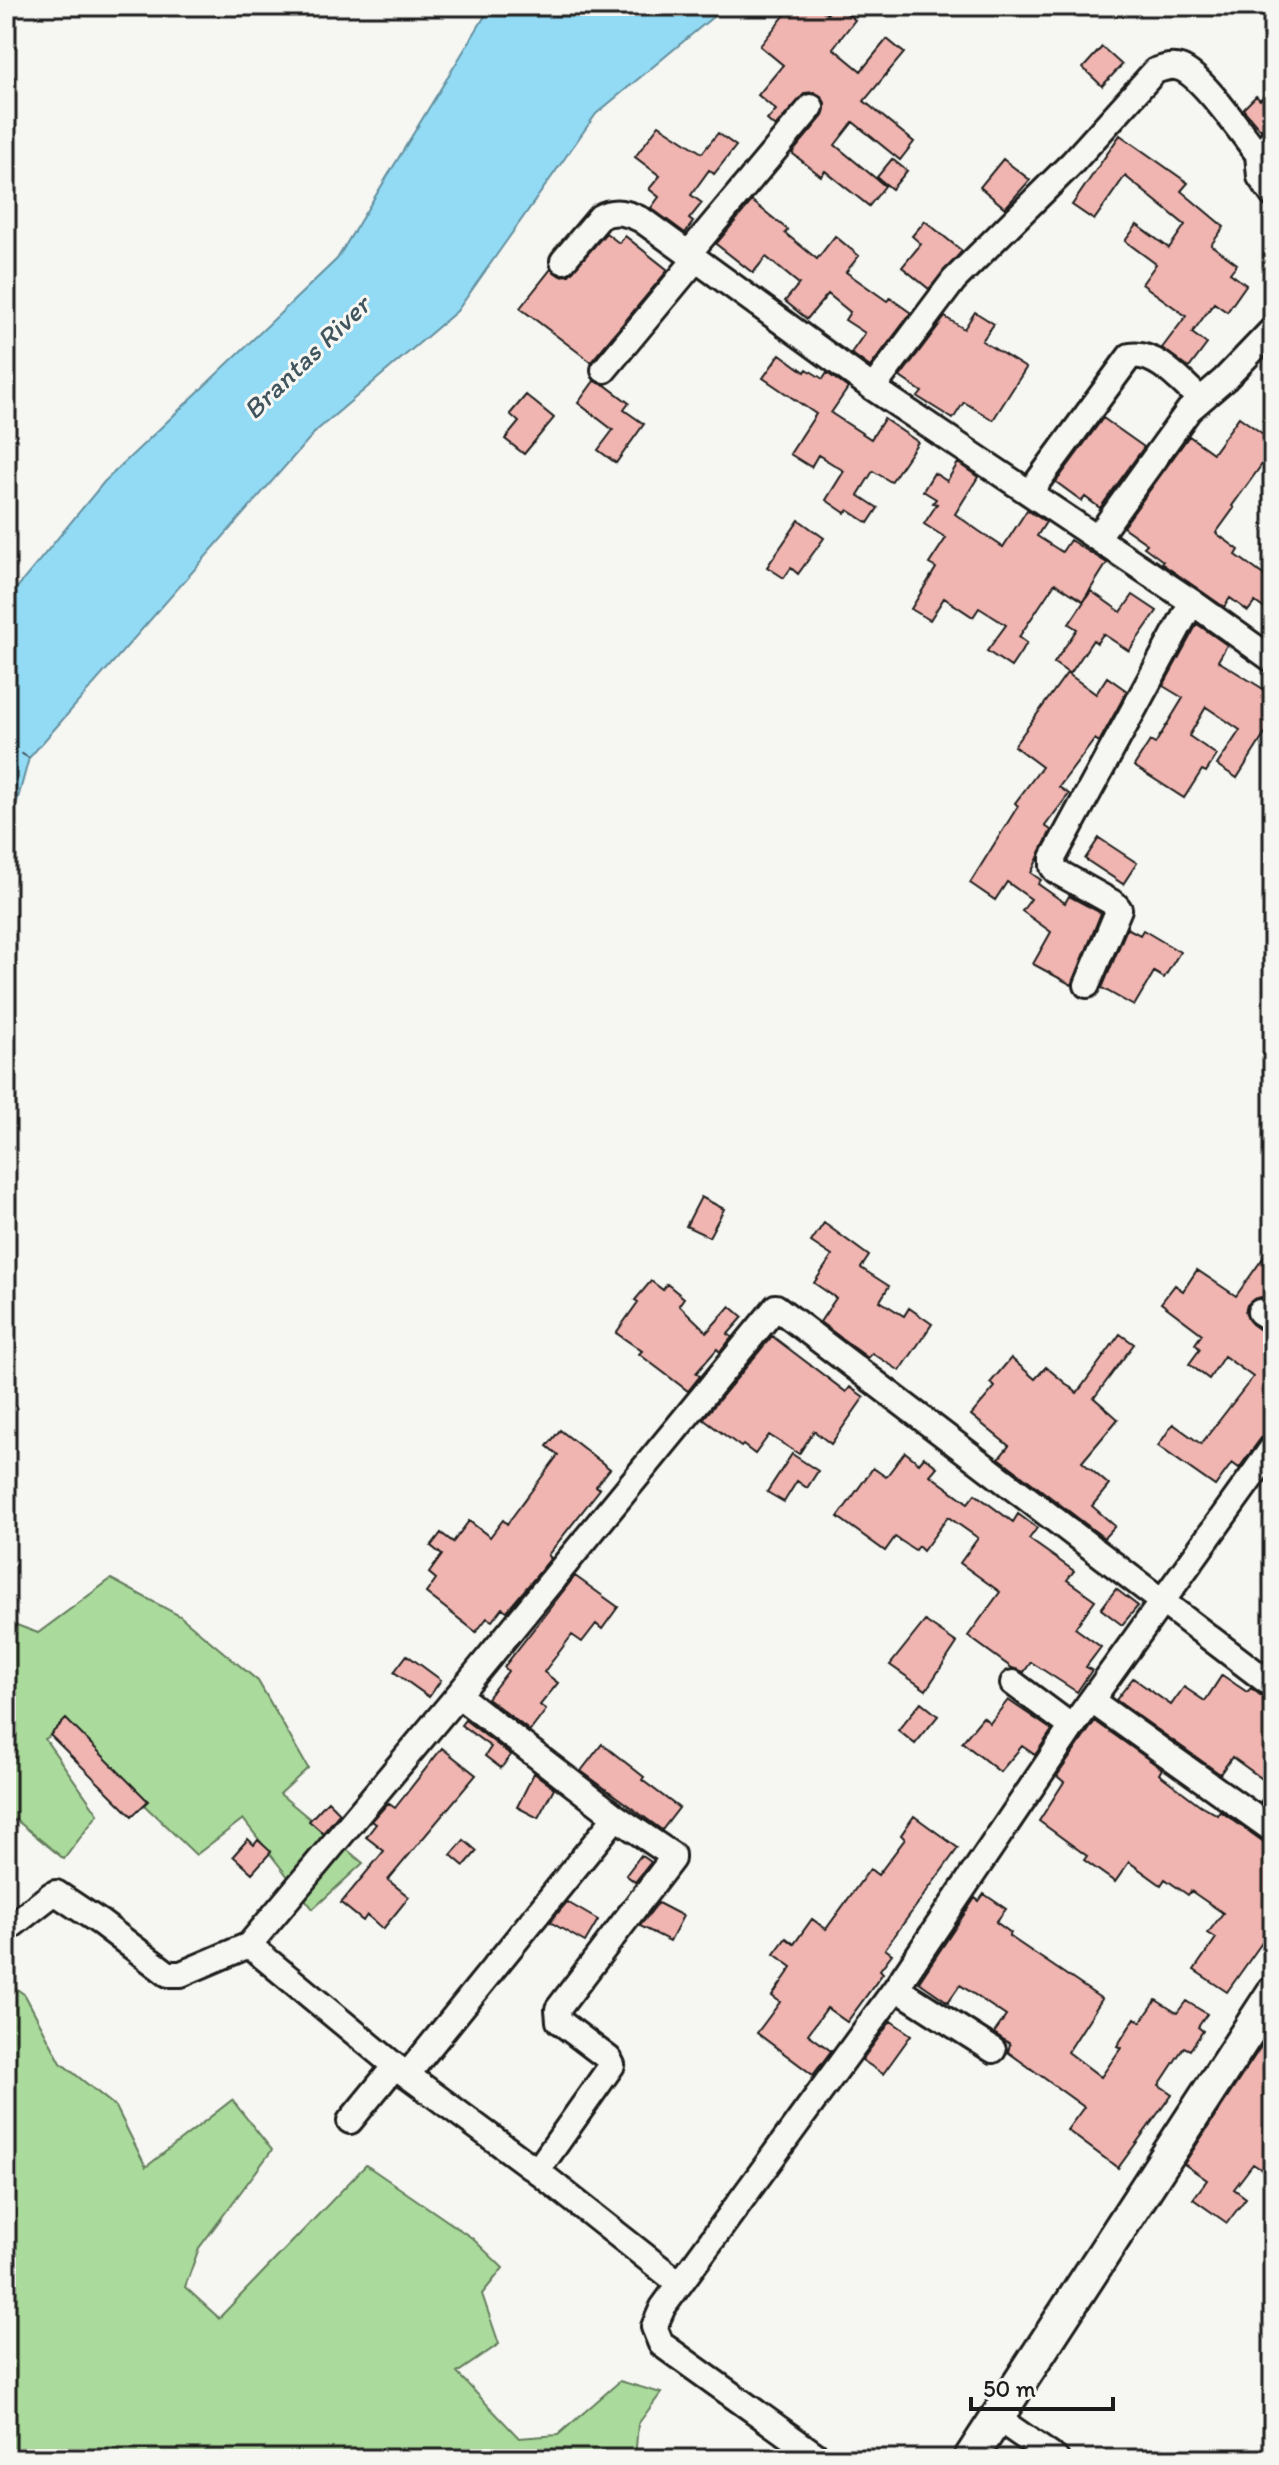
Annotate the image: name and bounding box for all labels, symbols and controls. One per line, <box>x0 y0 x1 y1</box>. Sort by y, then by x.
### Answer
water label: Brantas River <box>235 286 379 426</box>
scale bar <box>971 2361 1113 2411</box>
text: 50 m <box>983 2374 1036 2403</box>

